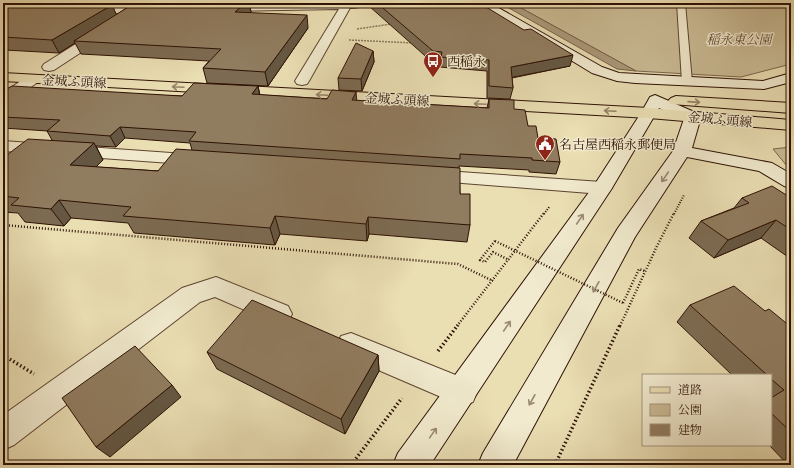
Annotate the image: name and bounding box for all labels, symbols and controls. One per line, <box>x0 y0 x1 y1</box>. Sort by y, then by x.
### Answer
park label: 稲永東公園 <box>706 32 773 48</box>
bus stop icon: 西稲永 <box>422 50 444 78</box>
place label: 西稲永 <box>447 54 486 70</box>
street label: 金城ふ頭線 <box>41 72 107 92</box>
one-way arrow <box>172 83 185 90</box>
street label: 金城ふ頭線 <box>364 90 430 110</box>
one-way arrow <box>316 91 329 98</box>
one-way arrow <box>687 98 700 106</box>
one-way arrow <box>474 100 487 107</box>
one-way arrow <box>604 107 617 114</box>
street label: 金城ふ頭線 <box>687 109 753 131</box>
public building icon: 名古屋西稲永郵便局 <box>534 133 556 161</box>
place label: 名古屋西稲永郵便局 <box>559 137 676 153</box>
one-way arrow <box>661 171 669 182</box>
one-way arrow <box>576 214 584 225</box>
one-way arrow <box>591 281 599 293</box>
one-way arrow <box>503 321 511 332</box>
legend <box>642 374 772 446</box>
text: 道路 <box>678 383 702 398</box>
one-way arrow <box>527 394 535 406</box>
text: 公園 <box>678 403 702 418</box>
text: 建物 <box>678 423 702 438</box>
one-way arrow <box>429 428 437 439</box>

